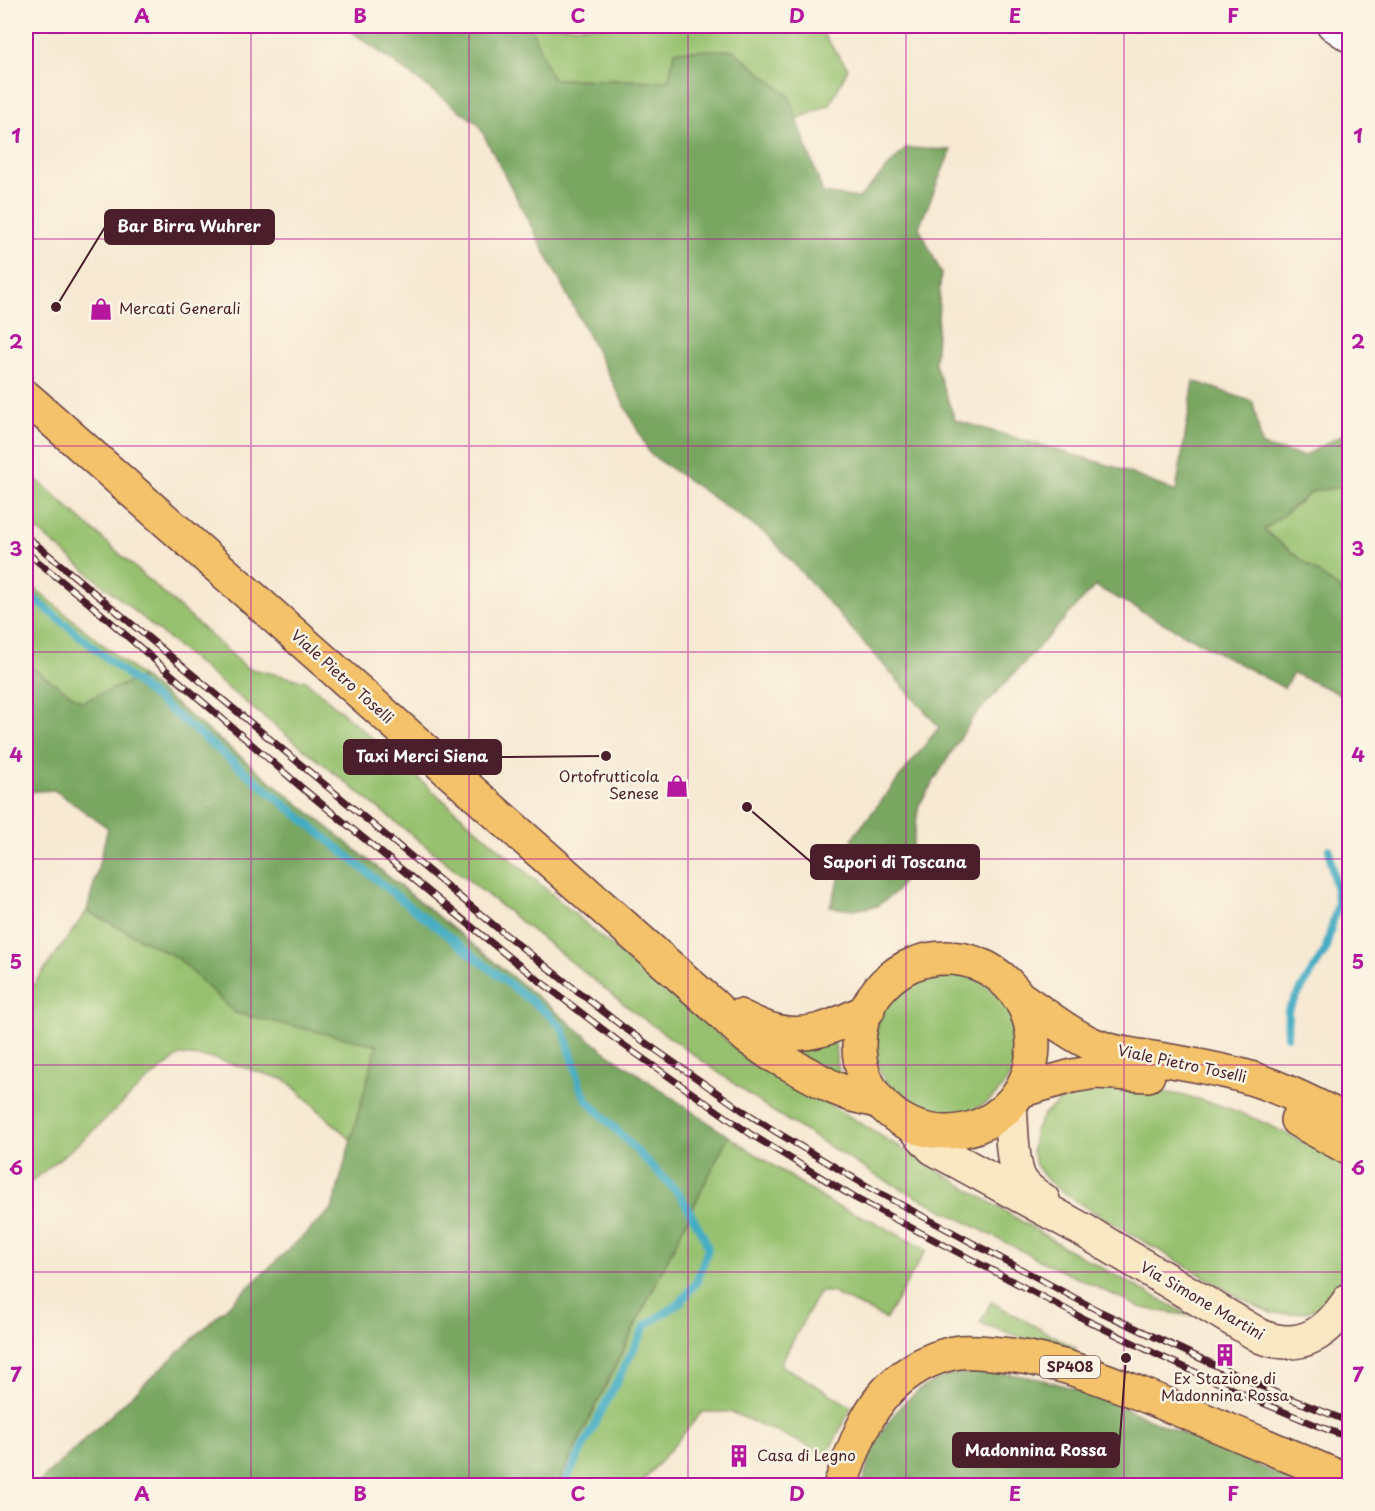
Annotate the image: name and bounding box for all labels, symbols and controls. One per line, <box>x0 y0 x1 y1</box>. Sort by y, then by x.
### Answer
text: A <box>134 0 150 30</box>
text: B <box>353 0 367 30</box>
text: C <box>570 0 586 30</box>
text: D <box>789 0 805 30</box>
text: E <box>1009 0 1021 30</box>
text: F <box>1227 0 1239 30</box>
text: 1 <box>11 120 21 150</box>
text: 1 <box>1353 120 1363 150</box>
callout: Bar Birra Wuhrer <box>105 210 274 244</box>
text: Bar Birra Wuhrer <box>117 213 262 237</box>
shop icon: Mercati Generali <box>88 296 114 322</box>
place label: Mercati Generali <box>119 296 240 319</box>
text: 2 <box>9 326 23 356</box>
text: 2 <box>1351 326 1365 356</box>
text: 3 <box>9 533 23 563</box>
text: 3 <box>1351 533 1365 563</box>
street label: Viale Pietro Toselli <box>287 623 399 728</box>
text: 4 <box>9 739 23 769</box>
text: 4 <box>1351 739 1365 769</box>
callout: Taxi Merci Siena <box>344 740 501 774</box>
text: Taxi Merci Siena <box>356 743 489 767</box>
place label: Ortofrutticola Senese <box>559 764 660 804</box>
shop icon: Ortofrutticola Senese <box>664 773 690 799</box>
callout: Sapori di Toscana <box>811 845 979 879</box>
text: Sapori di Toscana <box>823 849 967 873</box>
text: 5 <box>10 946 22 976</box>
text: 5 <box>1352 946 1364 976</box>
street label: Viale Pietro Toselli <box>1116 1038 1249 1087</box>
text: 6 <box>9 1152 23 1182</box>
text: 6 <box>1351 1152 1365 1182</box>
street label: Via Simone Martini <box>1136 1255 1269 1345</box>
building icon: Ex Stazione di Madonnina Rossa <box>1212 1342 1238 1368</box>
road number: SP408 <box>1040 1356 1100 1378</box>
text: 7 <box>10 1359 22 1389</box>
text: 7 <box>1352 1359 1364 1389</box>
place label: Ex Stazione di Madonnina Rossa <box>1161 1366 1290 1406</box>
callout: Madonnina Rossa <box>953 1433 1119 1467</box>
text: Madonnina Rossa <box>965 1437 1107 1461</box>
building icon: Casa di Legno <box>726 1443 752 1469</box>
place label: Casa di Legno <box>757 1443 856 1466</box>
text: A <box>134 1478 150 1508</box>
text: B <box>353 1478 367 1508</box>
text: C <box>570 1478 586 1508</box>
text: D <box>789 1478 805 1508</box>
text: E <box>1009 1478 1021 1508</box>
text: F <box>1227 1478 1239 1508</box>

